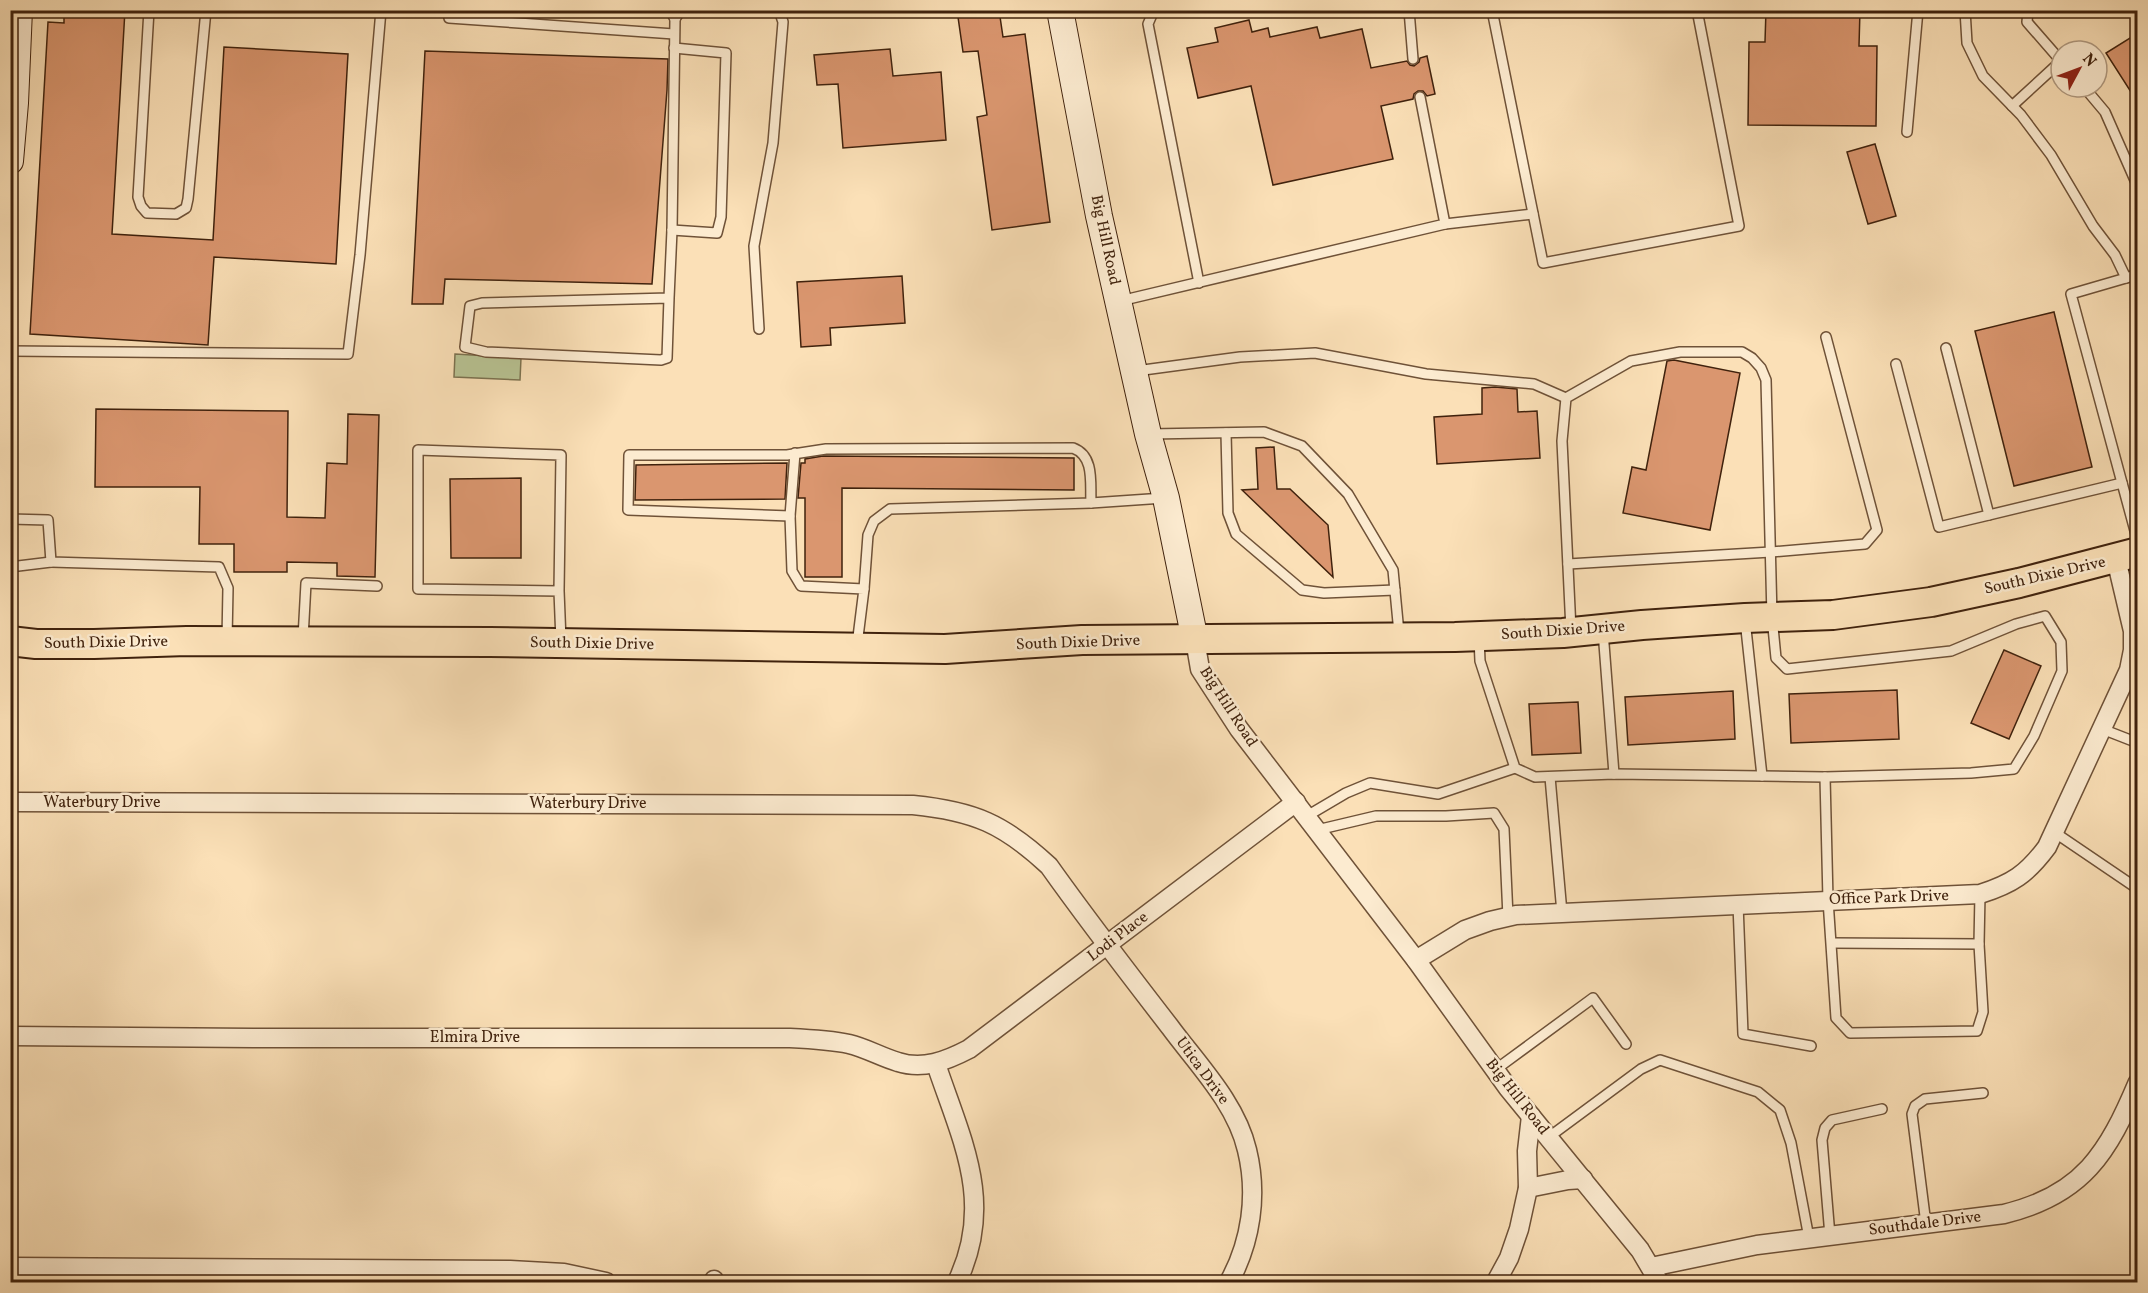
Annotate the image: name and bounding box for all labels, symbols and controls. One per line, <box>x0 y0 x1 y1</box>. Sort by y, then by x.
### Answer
north arrow <box>2049 39 2109 99</box>
text: N <box>2077 49 2101 72</box>
street label: Big Hill Road <box>1085 193 1125 287</box>
street label: South Dixie Drive <box>1982 551 2108 601</box>
street label: South Dixie Drive <box>1500 616 1626 646</box>
street label: South Dixie Drive <box>1016 630 1140 656</box>
street label: South Dixie Drive <box>44 631 168 655</box>
street label: South Dixie Drive <box>530 632 654 656</box>
street label: Big Hill Road <box>1194 662 1262 752</box>
street label: Waterbury Drive <box>43 792 161 814</box>
street label: Waterbury Drive <box>529 793 647 815</box>
street label: Office Park Drive <box>1829 885 1949 911</box>
street label: Lodi Place <box>1083 907 1153 967</box>
street label: Elmira Drive <box>430 1027 520 1049</box>
street label: Utica Drive <box>1170 1033 1234 1109</box>
street label: Big Hill Road <box>1480 1054 1554 1140</box>
street label: Southdale Drive <box>1868 1206 1982 1242</box>

